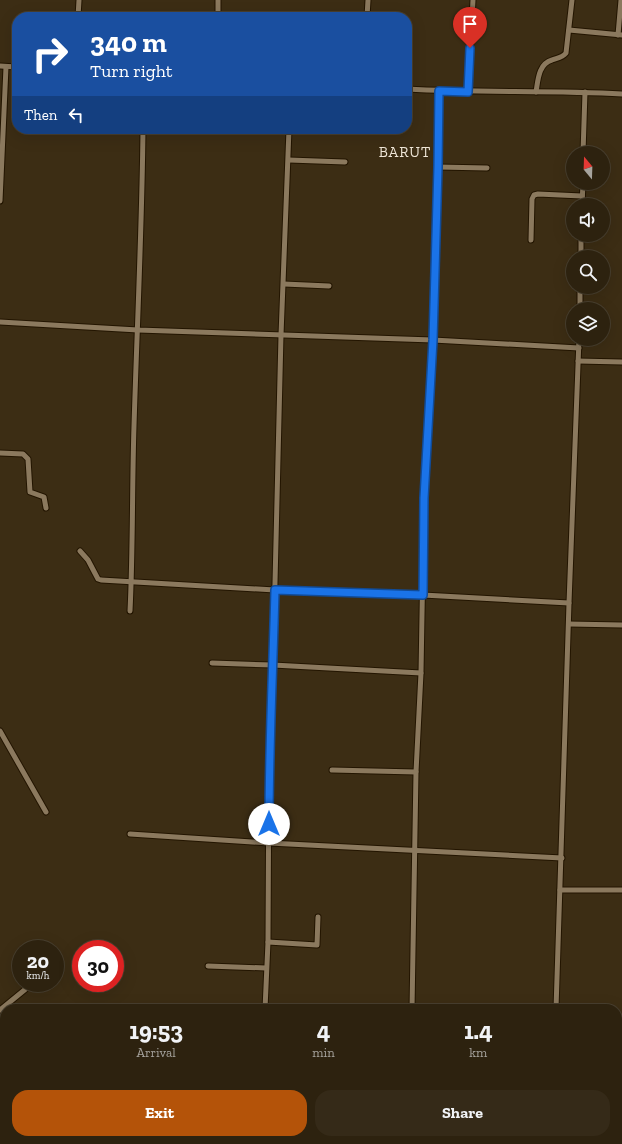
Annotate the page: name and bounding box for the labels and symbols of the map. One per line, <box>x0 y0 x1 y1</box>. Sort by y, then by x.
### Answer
pin <box>453 7.0 487 48</box>
district label: BARUT <box>379 143 431 161</box>
north arrow <box>566 146 610 190</box>
position arrow <box>248 803 290 845</box>
speed limit sign: 30 <box>72 940 124 992</box>

